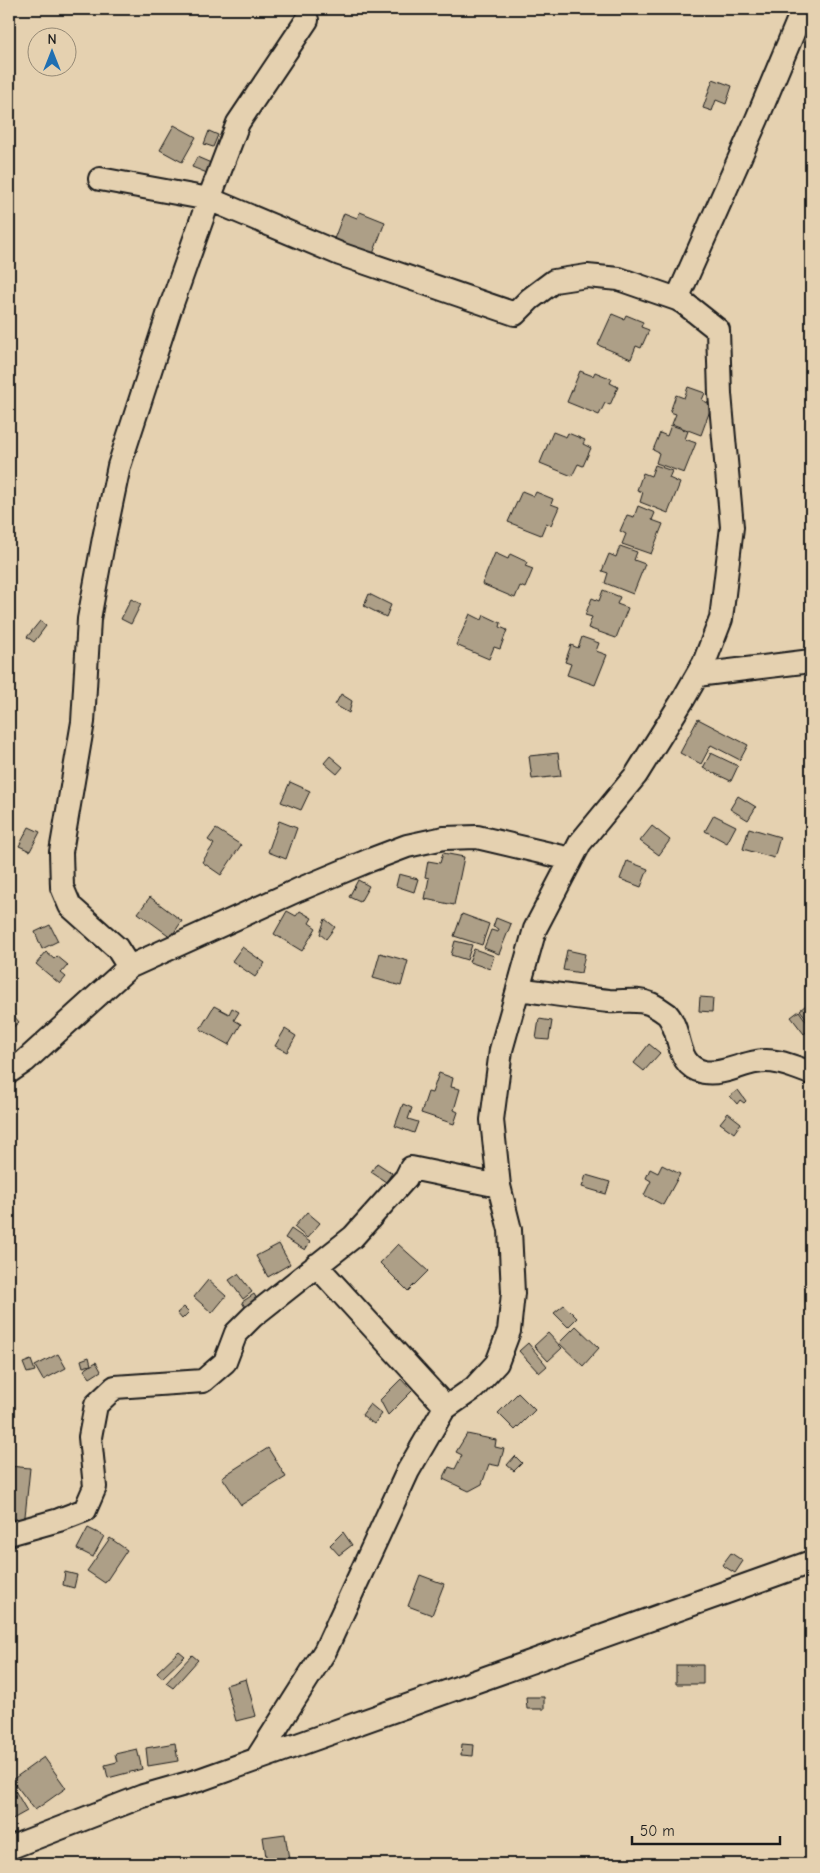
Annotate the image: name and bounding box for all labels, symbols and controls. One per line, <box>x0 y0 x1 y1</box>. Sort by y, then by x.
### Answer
north arrow <box>28 28 78 78</box>
text: N <box>47 31 57 48</box>
scale bar <box>632 1813 780 1845</box>
text: 50 m <box>640 1822 675 1840</box>

